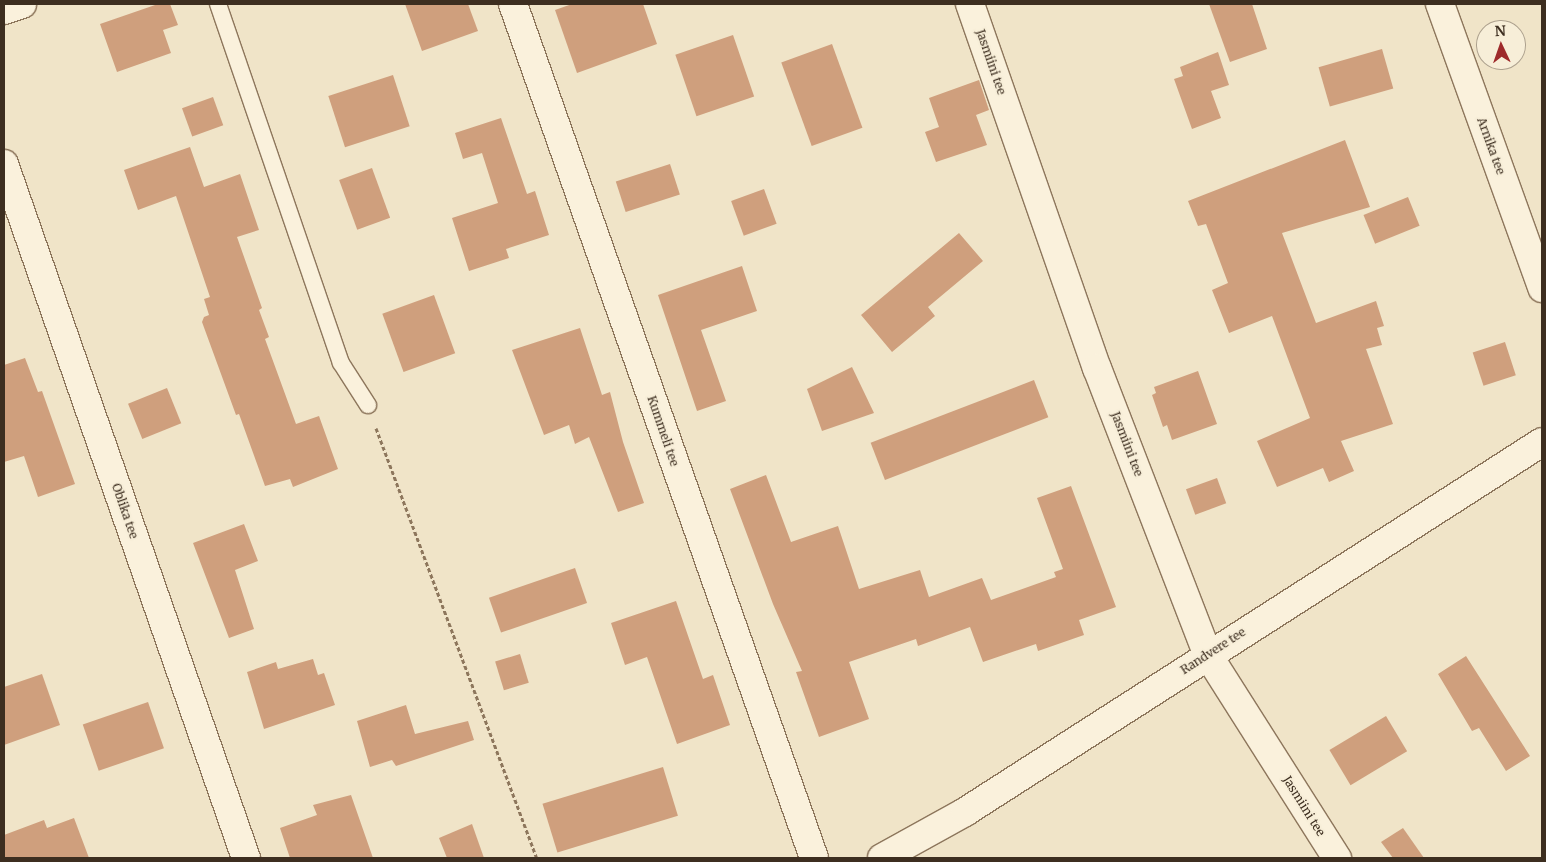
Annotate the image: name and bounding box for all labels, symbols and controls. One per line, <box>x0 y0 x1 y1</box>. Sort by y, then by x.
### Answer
north arrow <box>1476 20 1526 70</box>
text: N <box>1494 22 1506 40</box>
street label: Jasmiini tee <box>973 28 1009 96</box>
street label: Arnika tee <box>1474 115 1508 177</box>
street label: Kummeli tee <box>644 394 682 468</box>
street label: Jasmiini tee <box>1108 410 1146 478</box>
street label: Oblika tee <box>109 482 141 540</box>
street label: Randvere tee <box>1178 625 1248 677</box>
street label: Jasmiini tee <box>1280 773 1328 839</box>

